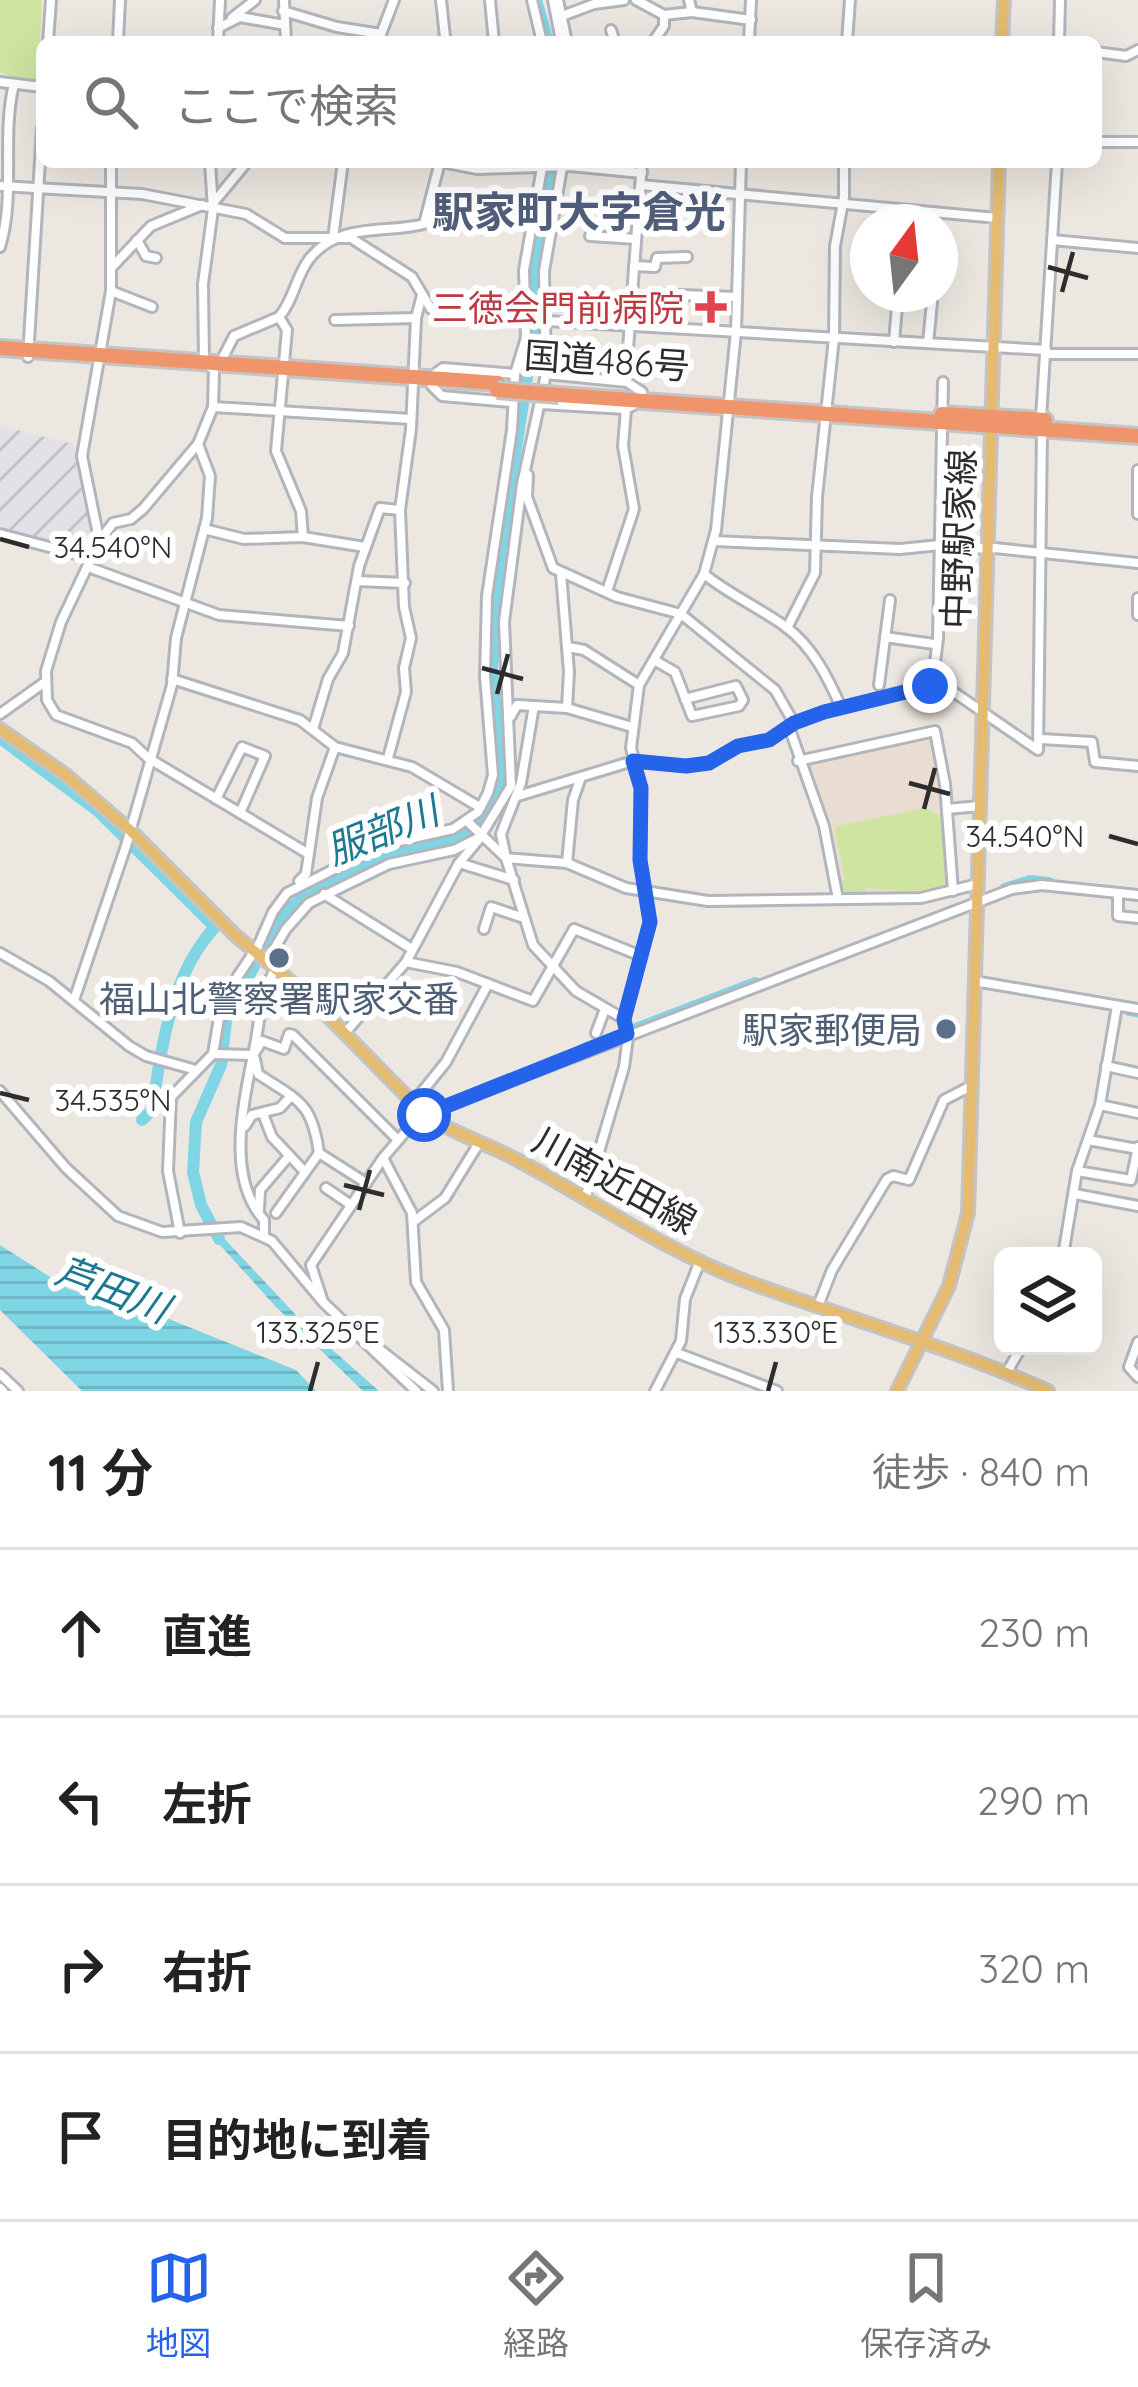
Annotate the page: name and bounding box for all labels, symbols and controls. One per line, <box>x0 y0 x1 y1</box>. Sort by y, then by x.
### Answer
search box <box>36 36 1102 168</box>
icon: search <box>78 69 144 135</box>
text: ここで検索 <box>174 77 399 133</box>
district label: 駅家町大字倉光 <box>432 185 726 238</box>
north arrow <box>850 204 958 312</box>
place label: 三徳会門前病院 <box>432 285 684 330</box>
marker: 三徳会門前病院 <box>695 291 727 323</box>
street label: 国道486号 <box>523 332 691 388</box>
street label: 中野駅家線 <box>932 448 984 630</box>
text: 34.540°N <box>54 528 172 566</box>
route end <box>903 659 957 713</box>
water label: 服部川 <box>319 784 449 875</box>
text: 34.540°N <box>966 817 1084 855</box>
marker: 福山北警察署駅家交番 <box>266 945 292 971</box>
place label: 福山北警察署駅家交番 <box>99 976 459 1021</box>
place label: 駅家郵便局 <box>742 1007 922 1052</box>
marker: 駅家郵便局 <box>933 1016 959 1042</box>
text: 34.535°N <box>54 1081 172 1119</box>
route start <box>397 1088 451 1142</box>
street label: 川南近田線 <box>525 1117 705 1243</box>
water label: 芦田川 <box>50 1245 180 1334</box>
map controls <box>994 1247 1102 1355</box>
button: layers <box>994 1247 1102 1355</box>
text: 133.325°E <box>256 1313 380 1351</box>
text: 133.330°E <box>714 1313 838 1351</box>
text: 11 分 <box>48 1440 153 1504</box>
text: 徒歩 · 840 m <box>872 1447 1090 1496</box>
icon: ahead <box>48 1600 114 1666</box>
text: 直進 <box>162 1607 252 1663</box>
text: 230 m <box>979 1608 1090 1657</box>
icon: left <box>48 1768 114 1834</box>
text: 左折 <box>162 1775 252 1831</box>
text: 290 m <box>977 1776 1090 1825</box>
icon: right <box>48 1936 114 2002</box>
text: 右折 <box>162 1943 252 1999</box>
text: 320 m <box>979 1944 1090 1993</box>
icon: arrive <box>48 2104 114 2170</box>
text: 目的地に到着 <box>162 2111 432 2167</box>
tab: 地図 <box>146 2245 212 2365</box>
tab: 経路 <box>503 2245 569 2365</box>
tab: 保存済み <box>860 2245 992 2365</box>

